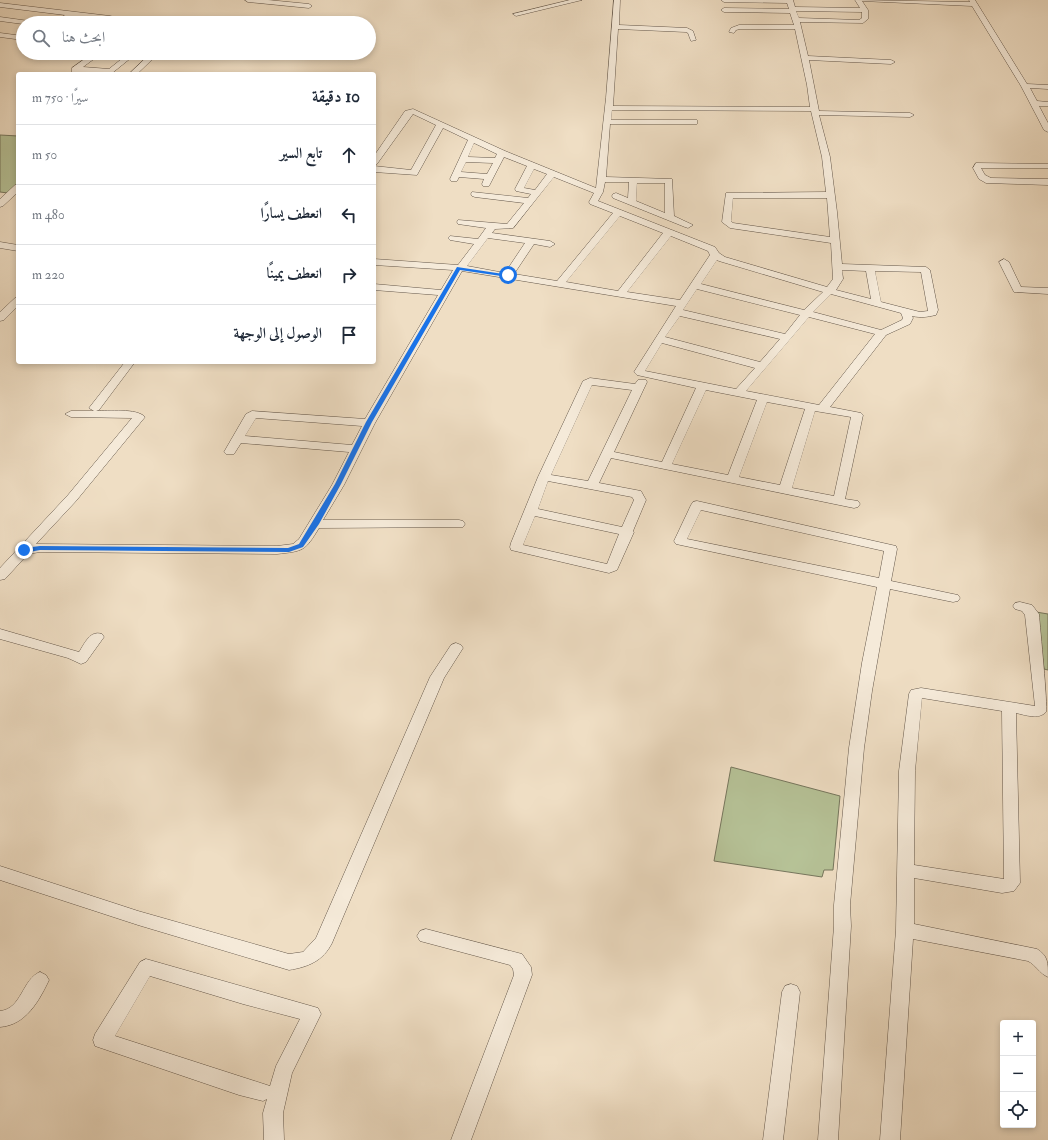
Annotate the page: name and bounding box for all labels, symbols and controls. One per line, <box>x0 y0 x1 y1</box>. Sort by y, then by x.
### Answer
search box <box>16 16 376 60</box>
icon: search <box>30 27 52 49</box>
text: ابحث هنا <box>62 28 105 47</box>
text: 10 دقيقة <box>312 86 360 107</box>
text: سيرًا · 750 m <box>32 90 88 106</box>
text: تابع السير <box>280 144 322 163</box>
icon: ahead <box>338 144 360 166</box>
text: 50 m <box>32 147 57 163</box>
text: انعطف يسارًا <box>261 204 322 223</box>
icon: left <box>338 204 360 226</box>
text: 480 m <box>32 207 65 223</box>
text: انعطف يمينًا <box>267 264 322 283</box>
icon: right <box>338 264 360 286</box>
route start <box>499 266 517 284</box>
text: 220 m <box>32 267 65 283</box>
text: الوصول إلى الوجهة <box>234 324 322 343</box>
icon: arrive <box>338 324 360 346</box>
route end <box>15 541 33 559</box>
map controls <box>1000 1020 1036 1128</box>
button: + <box>1000 1020 1036 1056</box>
button: − <box>1000 1056 1036 1092</box>
button: locate <box>1000 1092 1036 1128</box>

